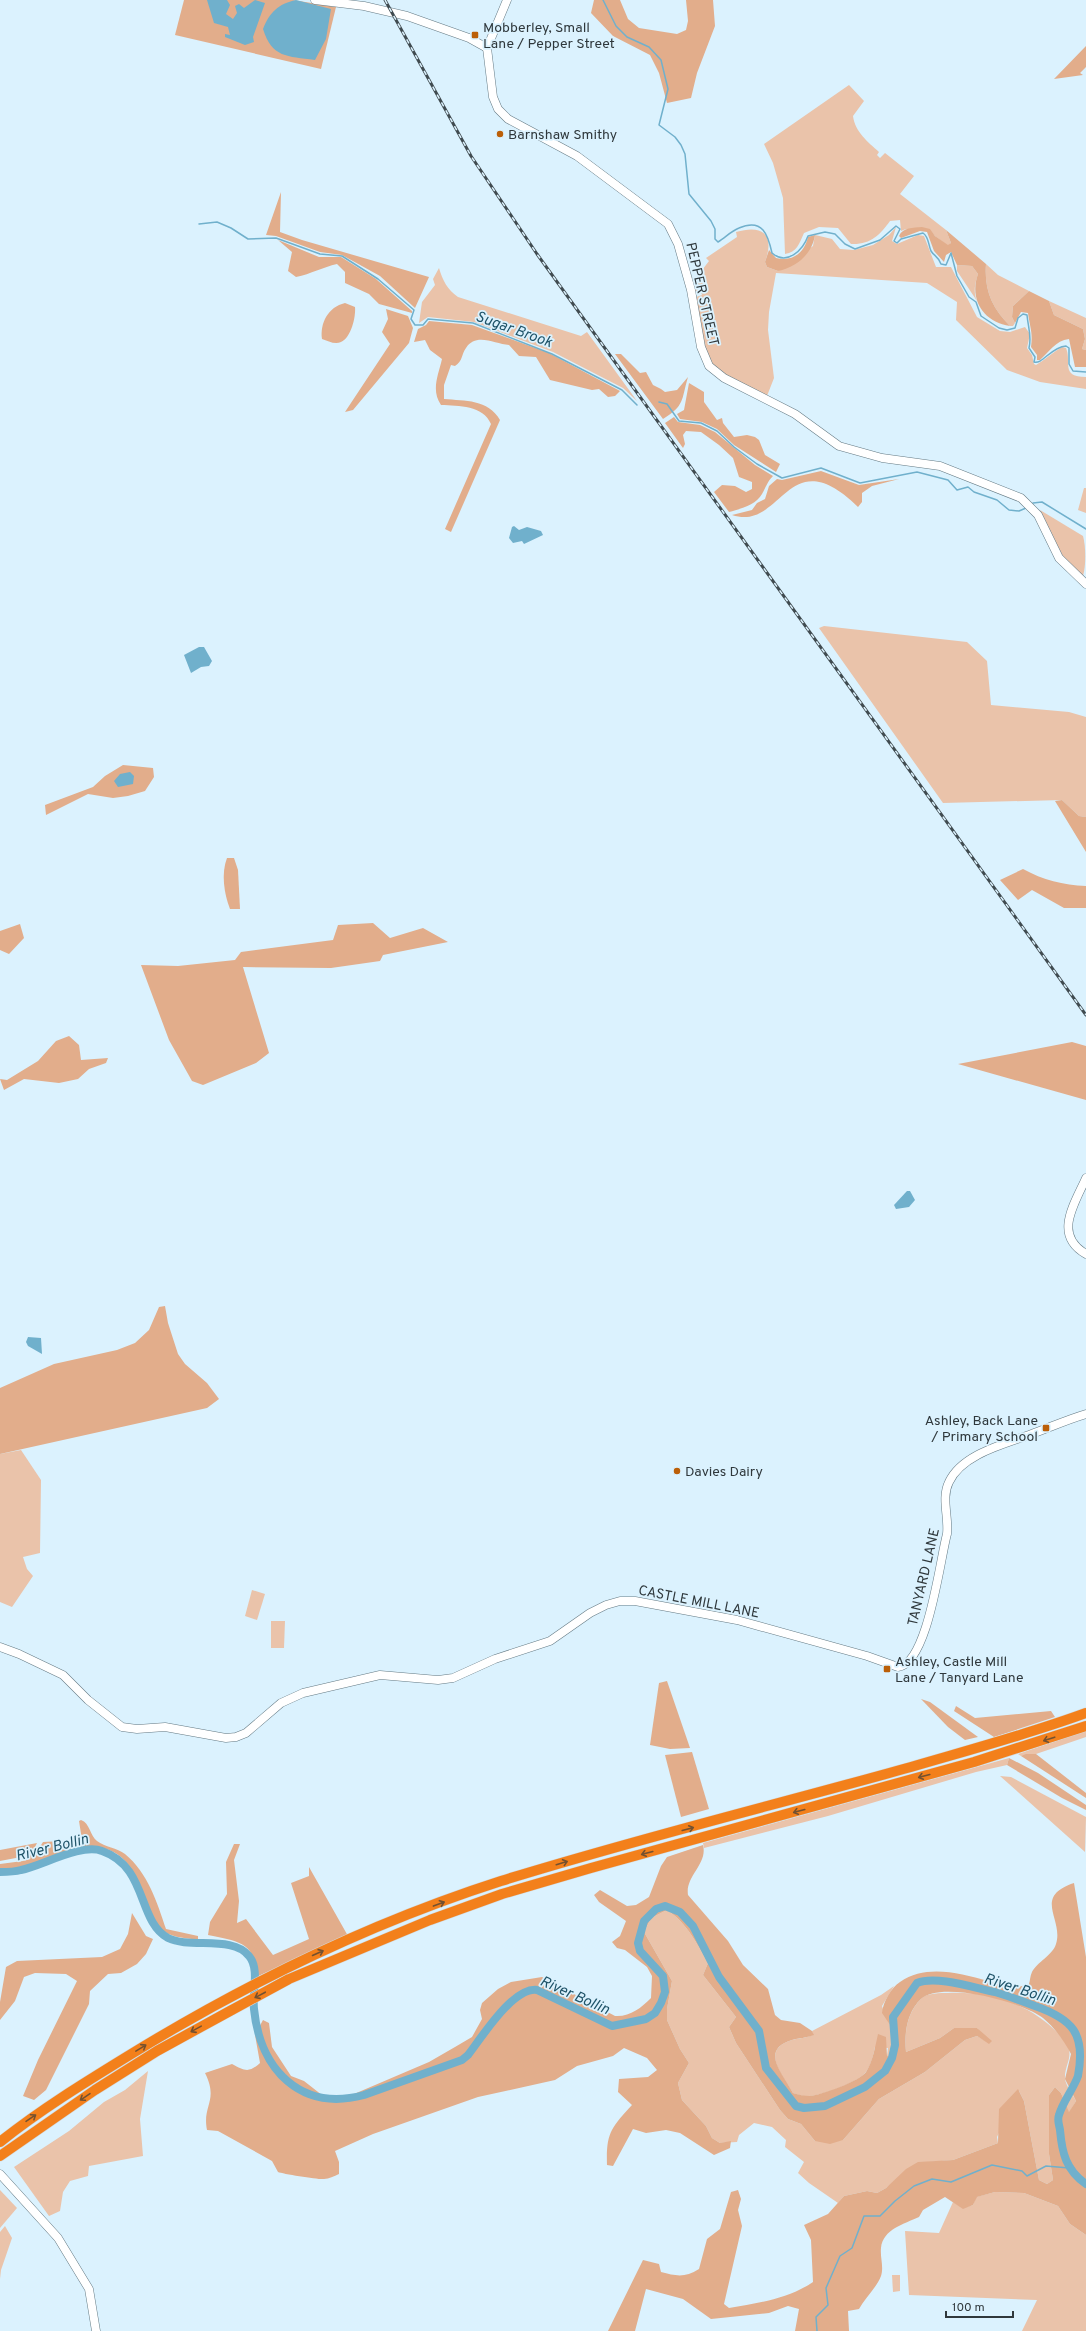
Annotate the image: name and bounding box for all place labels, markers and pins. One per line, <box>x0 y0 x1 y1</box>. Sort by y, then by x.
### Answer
place label: Mobberley, Small Lane / Pepper Street <box>483 20 615 53</box>
marker: Mobberley, Small Lane / Pepper Street <box>470 30 480 40</box>
place label: Barnshaw Smithy <box>508 127 617 144</box>
marker: Barnshaw Smithy <box>495 129 505 139</box>
place label: Ashley, Back Lane / Primary School <box>925 1413 1038 1446</box>
marker: Ashley, Back Lane / Primary School <box>1041 1423 1051 1433</box>
place label: Davies Dairy <box>685 1464 763 1481</box>
marker: Davies Dairy <box>672 1466 682 1476</box>
place label: Ashley, Castle Mill Lane / Tanyard Lane <box>895 1654 1023 1687</box>
marker: Ashley, Castle Mill Lane / Tanyard Lane <box>882 1664 892 1674</box>

